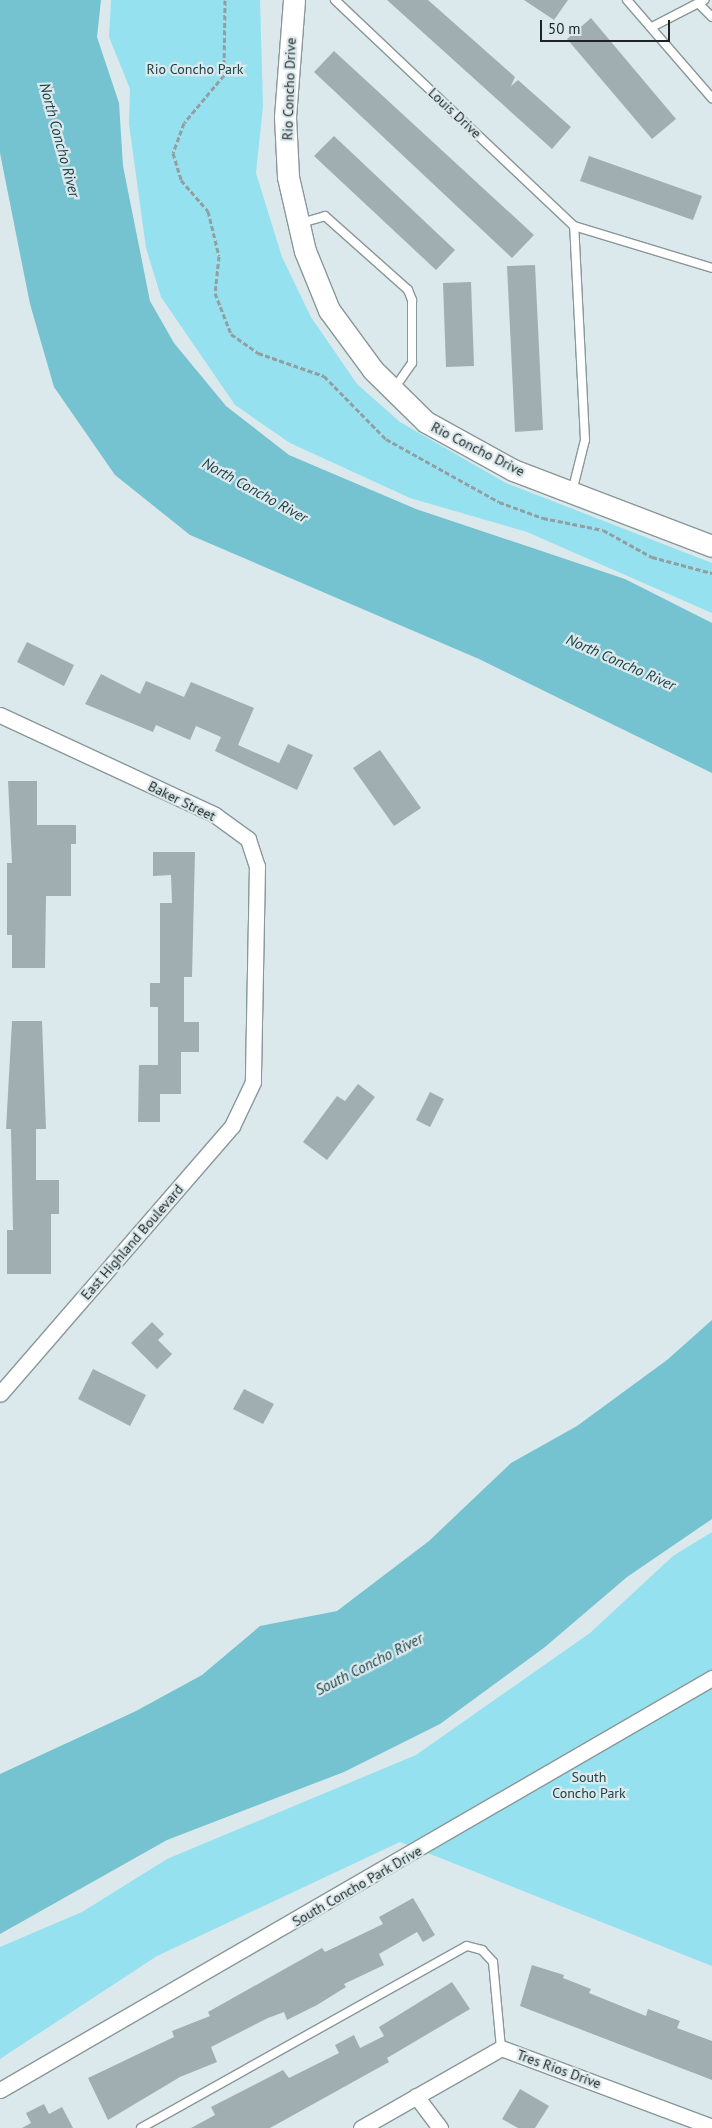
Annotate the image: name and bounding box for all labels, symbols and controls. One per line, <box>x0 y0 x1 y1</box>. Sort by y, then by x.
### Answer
scale bar <box>542 10 672 42</box>
text: 50 m <box>548 19 581 38</box>
street label: Rio Concho Drive <box>279 37 299 141</box>
park label: Rio Concho Park <box>147 61 243 77</box>
water label: North Concho River <box>36 81 84 199</box>
street label: Louis Drive <box>425 84 485 142</box>
street label: Rio Concho Drive <box>428 418 528 480</box>
water label: North Concho River <box>199 454 311 526</box>
water label: North Concho River <box>564 630 678 694</box>
street label: Baker Street <box>146 777 218 825</box>
street label: East Highland Boulevard <box>77 1181 187 1303</box>
water label: South Concho River <box>312 1629 426 1699</box>
park label: South Concho Park <box>552 1769 626 1801</box>
street label: South Concho Park Drive <box>289 1842 425 1930</box>
street label: Tres Rios Drive <box>515 2046 603 2092</box>

